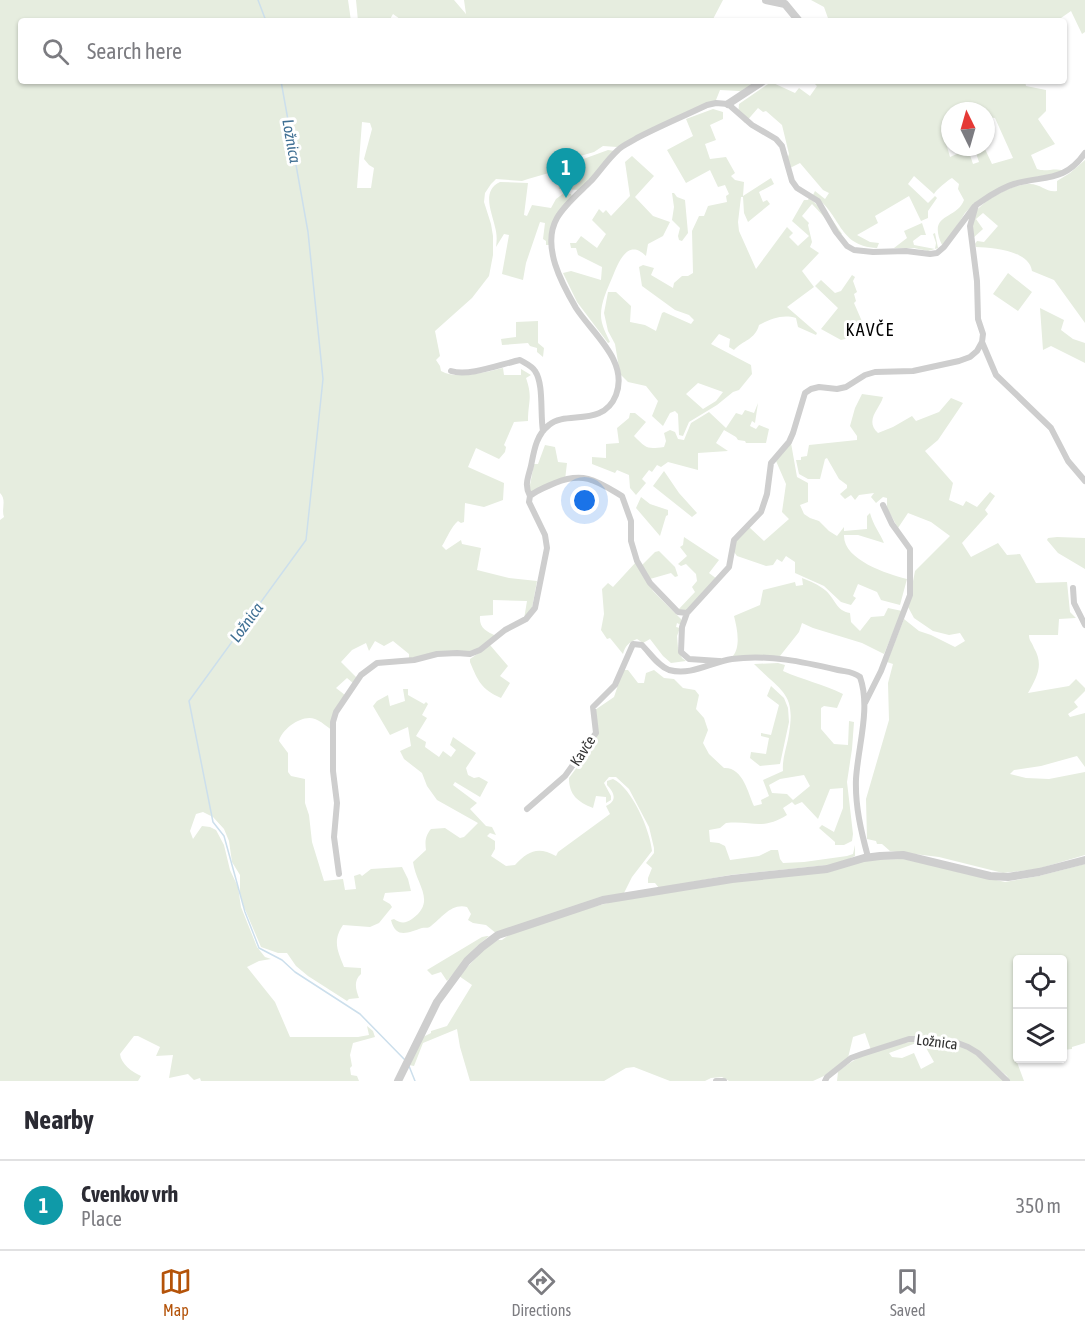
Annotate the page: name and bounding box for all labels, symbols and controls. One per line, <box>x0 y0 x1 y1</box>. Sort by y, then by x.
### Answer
search box <box>18 18 1067 84</box>
icon: search <box>39 35 72 68</box>
text: Search here <box>87 38 182 64</box>
north arrow <box>941 102 995 156</box>
water label: Ložnica <box>279 118 305 165</box>
pin: 1 <box>546 148 586 198</box>
district label: KAVČE <box>845 319 895 340</box>
your location <box>570 486 599 515</box>
water label: Ložnica <box>226 598 267 645</box>
street label: Kavče <box>567 732 599 769</box>
map controls <box>1013 955 1067 1063</box>
button: locate <box>1013 955 1067 1009</box>
button: layers <box>1013 1009 1067 1063</box>
street label: Ložnica <box>915 1031 959 1052</box>
text: Nearby <box>24 1105 94 1135</box>
text: Cvenkov vrh <box>81 1181 178 1207</box>
text: 1 <box>39 1194 48 1217</box>
text: 350 m <box>1016 1194 1061 1217</box>
text: Place <box>81 1207 122 1230</box>
tab: Map <box>159 1265 192 1319</box>
tab: Directions <box>511 1265 571 1319</box>
tab: Saved <box>890 1265 925 1319</box>

